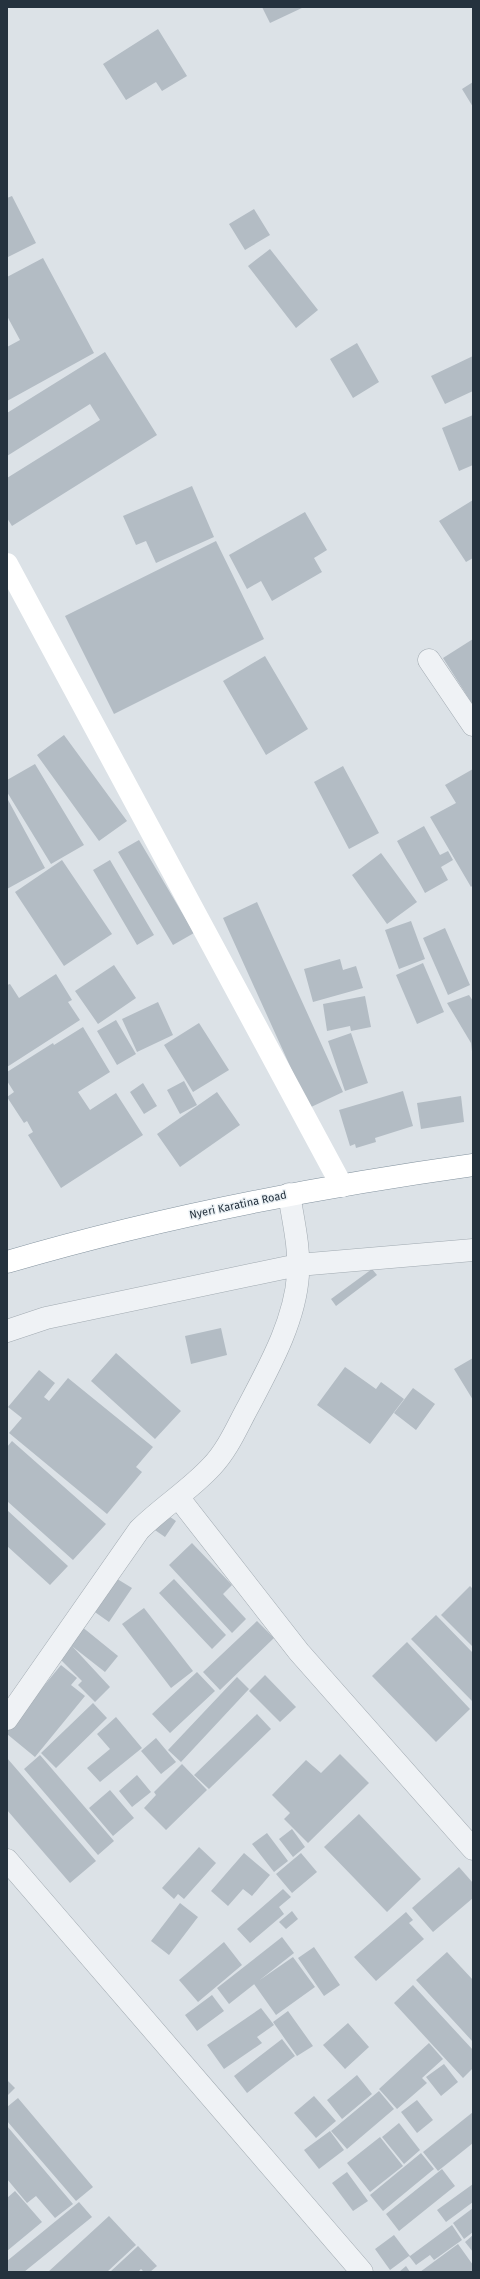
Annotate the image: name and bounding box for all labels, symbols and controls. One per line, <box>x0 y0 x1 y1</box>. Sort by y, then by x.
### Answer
street label: Nyeri Karatina Road <box>188 1188 288 1222</box>

